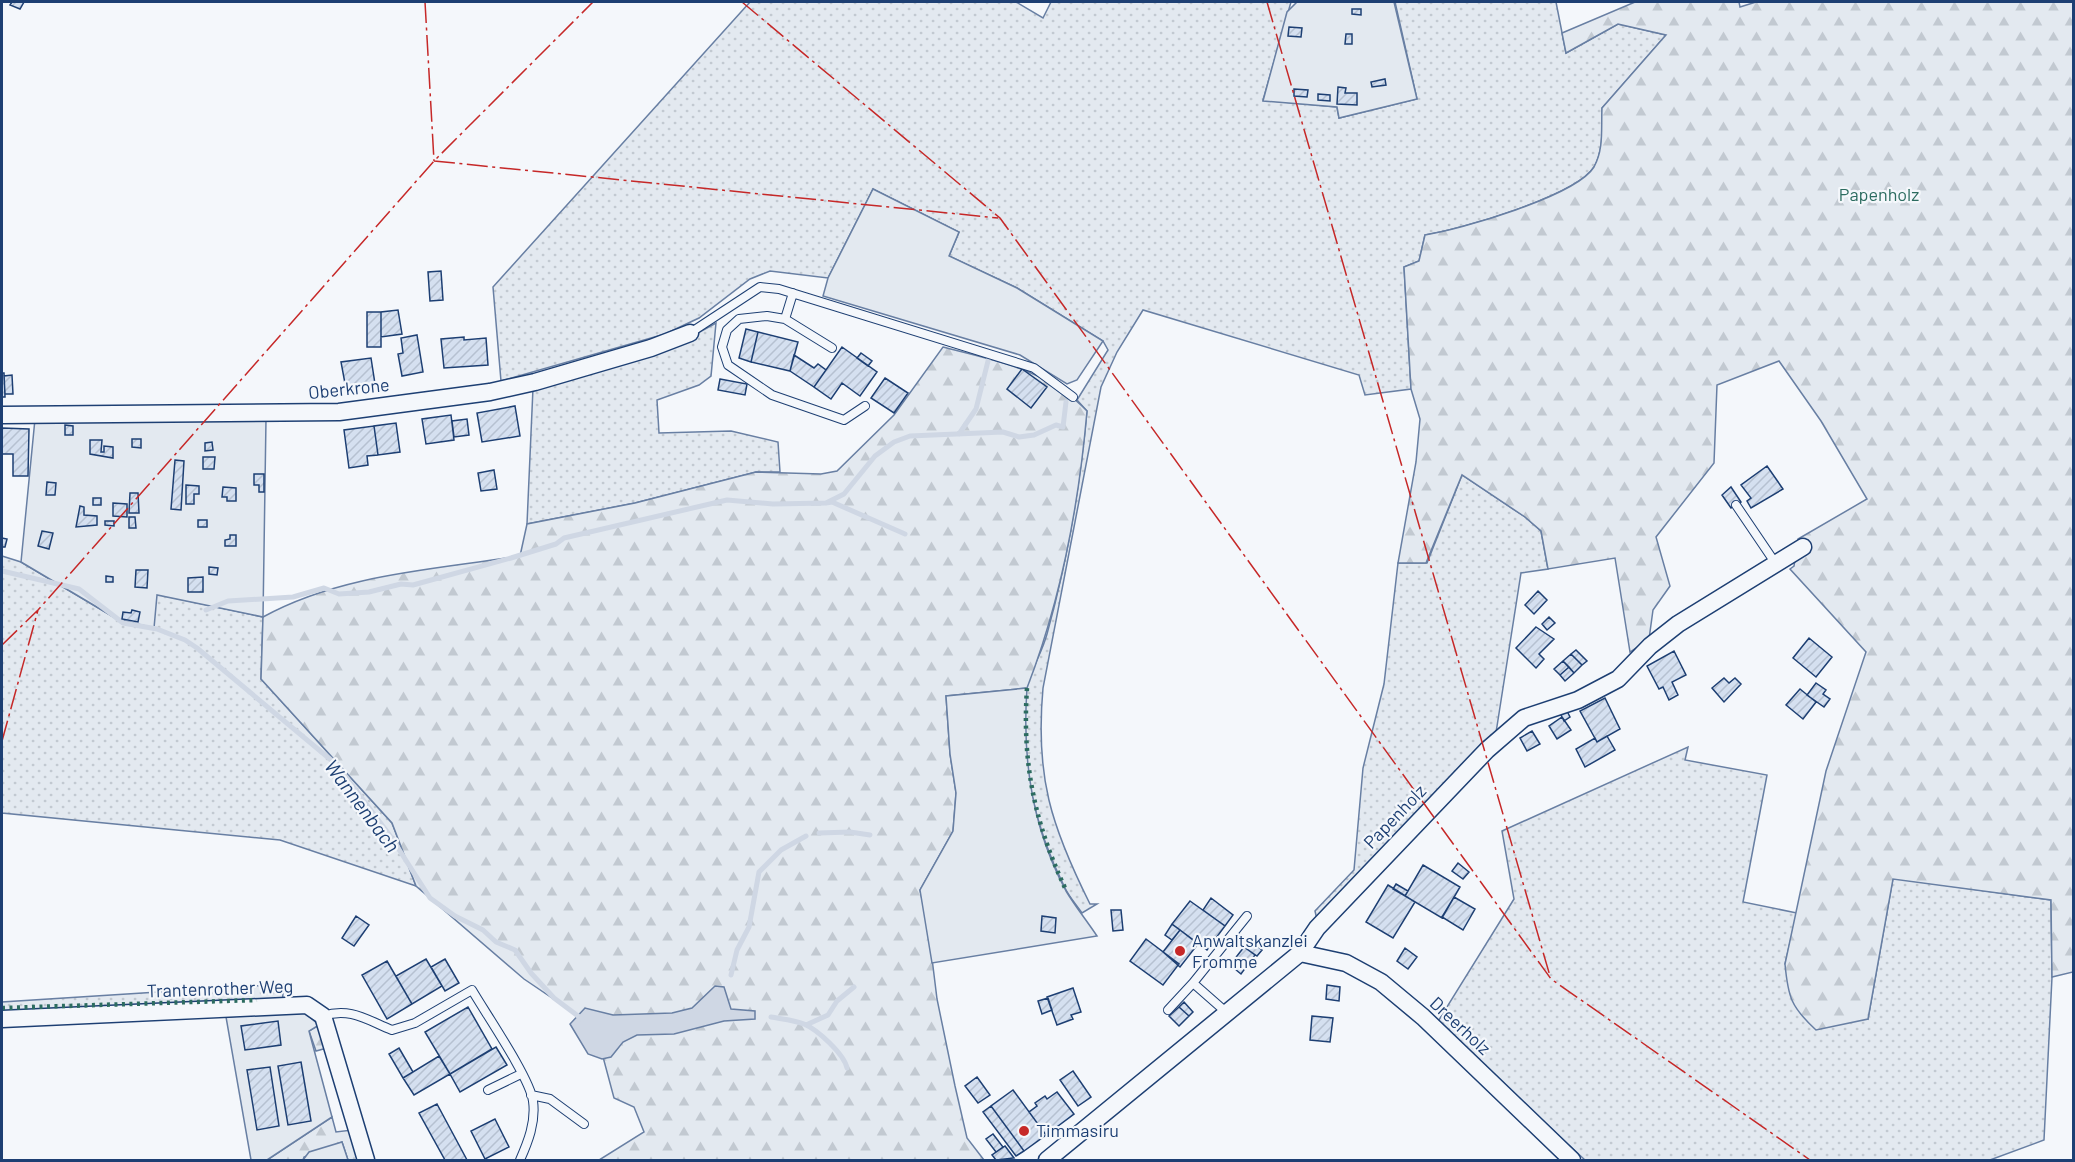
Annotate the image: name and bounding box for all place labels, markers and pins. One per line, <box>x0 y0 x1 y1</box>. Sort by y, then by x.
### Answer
place label: Anwaltskanzlei Fromme <box>1192 929 1308 972</box>
marker: Anwaltskanzlei Fromme <box>1173 944 1187 958</box>
place label: Timmasiru <box>1036 1119 1119 1141</box>
marker: Timmasiru <box>1017 1124 1031 1138</box>

